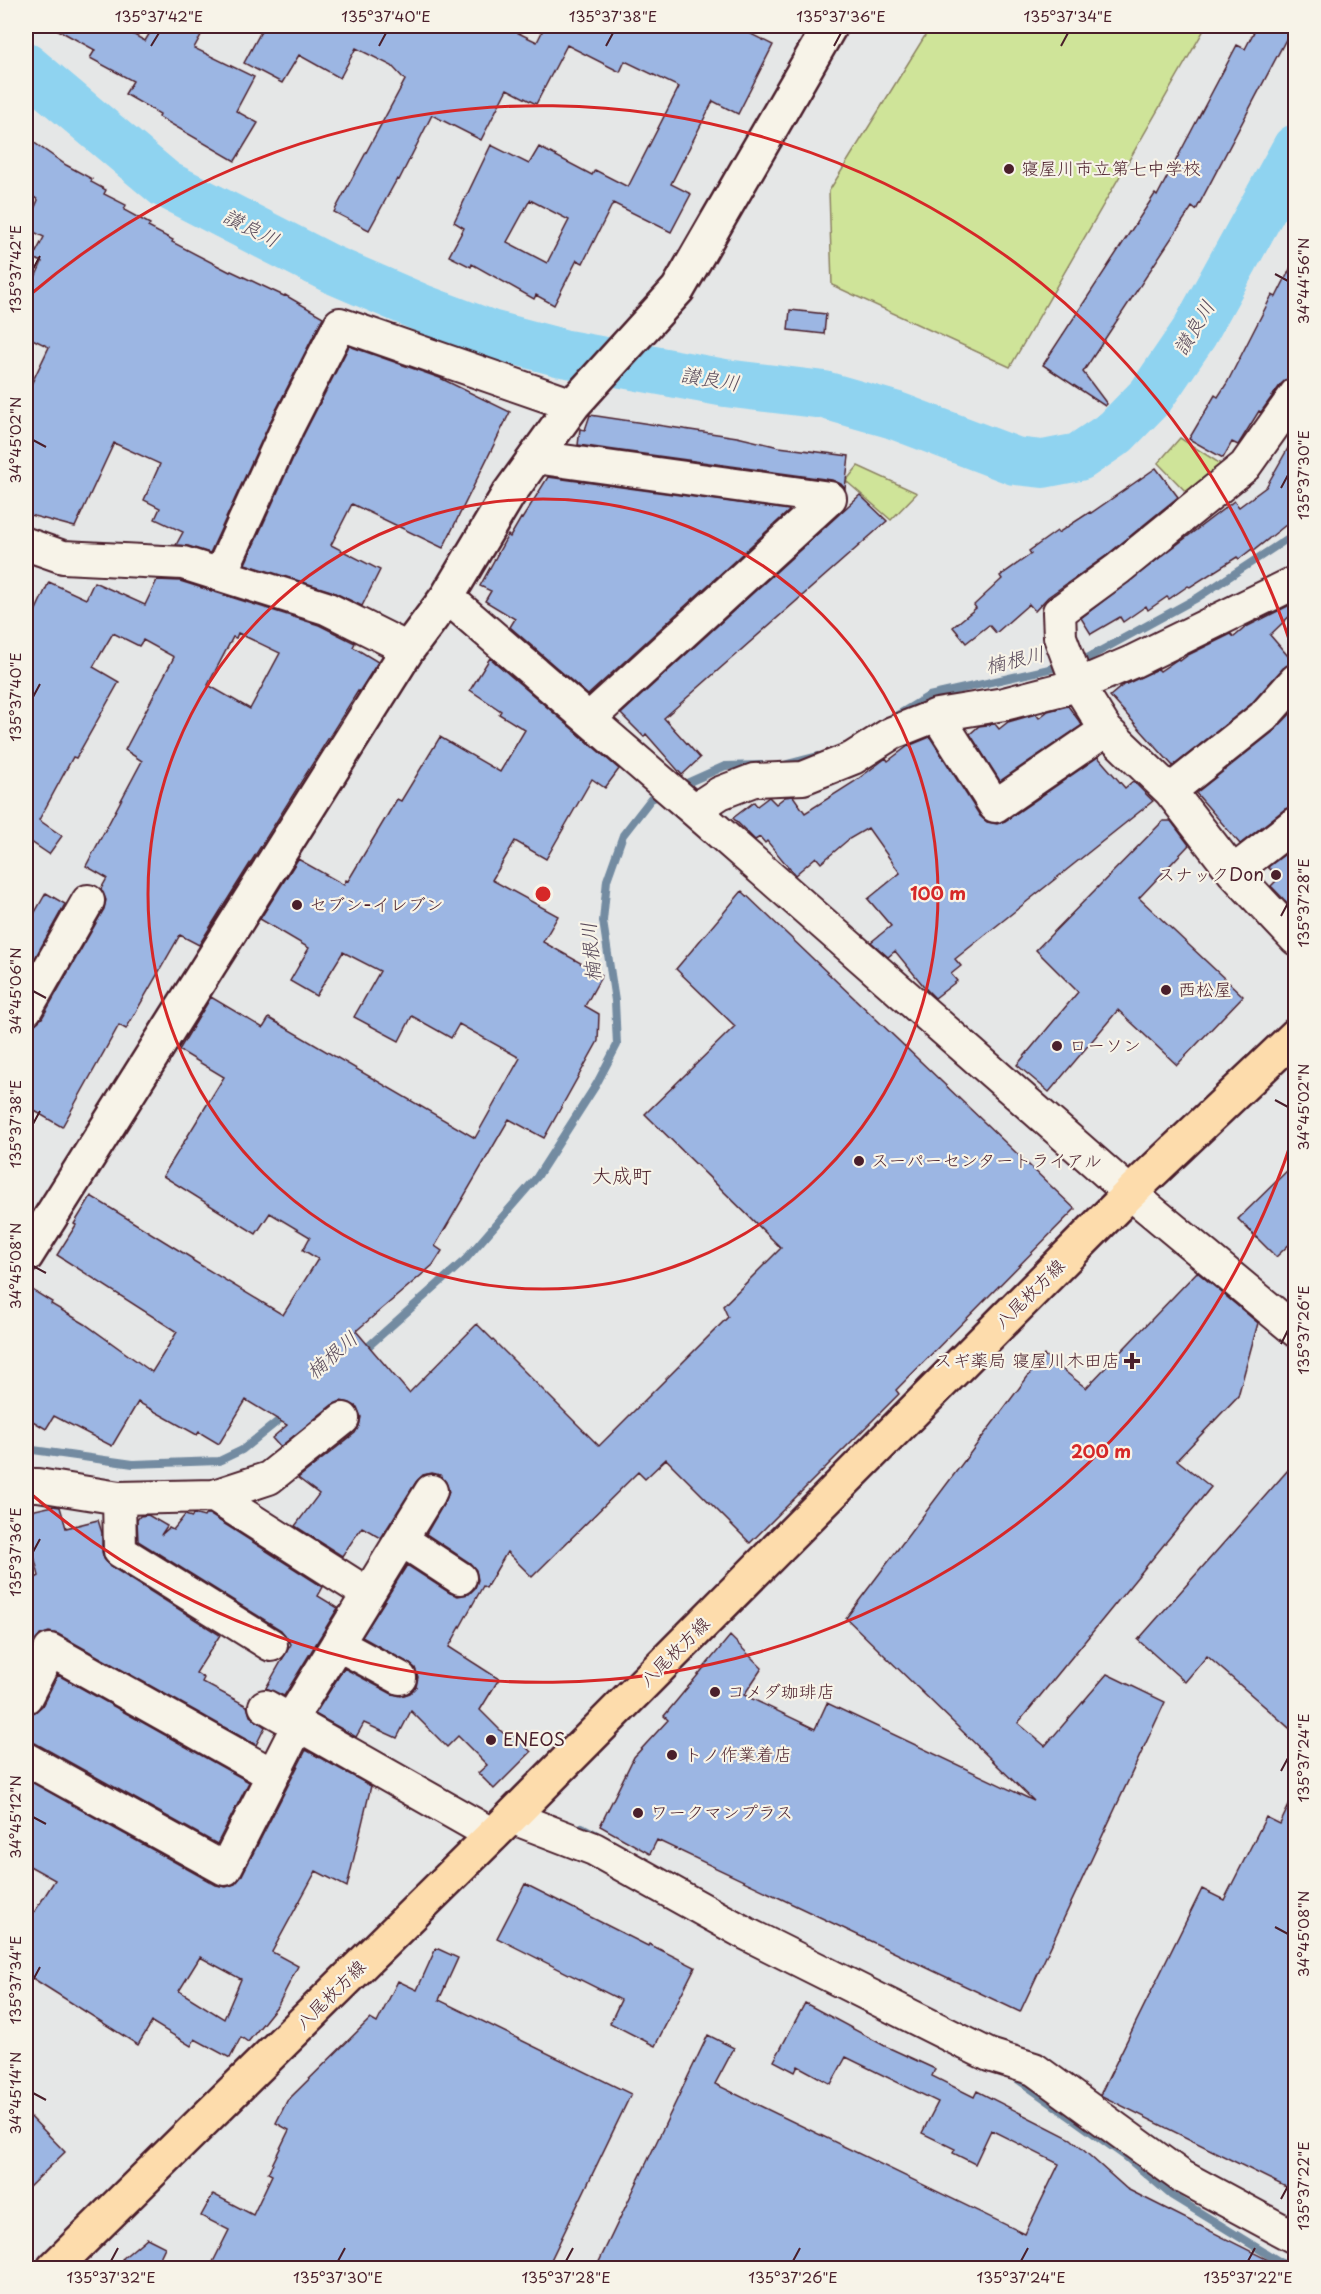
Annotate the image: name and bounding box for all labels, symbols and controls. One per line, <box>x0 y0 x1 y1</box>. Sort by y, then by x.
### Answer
text: 135°37'42"E <box>115 4 203 27</box>
text: 135°37'40"E <box>341 4 431 27</box>
text: 135°37'38"E <box>569 4 657 27</box>
text: 135°37'36"E <box>796 4 886 27</box>
text: 135°37'34"E <box>1024 4 1112 27</box>
place label: 寝屋川市立第七中学校 <box>1021 154 1201 181</box>
marker: 寝屋川市立第七中学校 <box>1002 162 1016 176</box>
water label: 讃良川 <box>218 200 285 254</box>
text: 135°37'42"E <box>3 225 26 313</box>
text: 34°44'56"N <box>1291 238 1314 324</box>
water label: 讃良川 <box>1165 294 1221 361</box>
water label: 讃良川 <box>678 359 742 398</box>
text: 34°45'02"N <box>3 396 26 484</box>
text: 135°37'30"E <box>1291 430 1314 520</box>
water label: 楠根川 <box>982 638 1047 680</box>
text: 135°37'40"E <box>3 652 26 742</box>
text: 135°37'28"E <box>1291 858 1314 948</box>
place label: スナックDon <box>1157 860 1264 887</box>
marker: スナックDon <box>1269 868 1283 882</box>
text: 100 m <box>910 879 966 906</box>
centre of rings <box>533 884 553 904</box>
place label: セブン-イレブン <box>309 890 444 917</box>
marker: セブン-イレブン <box>290 898 304 912</box>
water label: 楠根川 <box>572 921 608 983</box>
text: 34°45'06"N <box>3 947 26 1035</box>
place label: 西松屋 <box>1178 975 1232 1002</box>
marker: 西松屋 <box>1159 983 1173 997</box>
place label: ローソン <box>1069 1031 1141 1058</box>
marker: ローソン <box>1050 1039 1064 1053</box>
text: 34°45'02"N <box>1291 1063 1314 1151</box>
text: 135°37'38"E <box>3 1080 26 1168</box>
place label: スーパーセンタートライアル <box>871 1146 1102 1173</box>
marker: スーパーセンタートライアル <box>852 1154 866 1168</box>
district label: 大成町 <box>592 1160 652 1190</box>
text: 34°45'08"N <box>3 1223 26 1309</box>
street label: 八尾枚方線 <box>988 1252 1070 1334</box>
text: 135°37'26"E <box>1291 1285 1314 1375</box>
water label: 楠根川 <box>299 1323 364 1385</box>
place label: スギ薬局 寝屋川木田店 <box>934 1346 1120 1373</box>
marker: スギ薬局 寝屋川木田店 <box>1125 1354 1139 1368</box>
text: 200 m <box>1071 1437 1131 1464</box>
text: 135°37'36"E <box>3 1507 26 1597</box>
street label: 八尾枚方線 <box>633 1610 715 1692</box>
place label: コメダ珈琲店 <box>727 1677 835 1704</box>
marker: コメダ珈琲店 <box>708 1685 722 1699</box>
text: 135°37'24"E <box>1291 1713 1314 1803</box>
place label: ENEOS <box>503 1725 565 1752</box>
marker: ENEOS <box>484 1733 498 1747</box>
place label: トノ作業着店 <box>684 1740 792 1767</box>
marker: トノ作業着店 <box>665 1748 679 1762</box>
text: 34°45'12"N <box>3 1775 26 1859</box>
place label: ワークマンプラス <box>650 1798 793 1825</box>
marker: ワークマンプラス <box>631 1806 645 1820</box>
text: 34°45'08"N <box>1291 1891 1314 1977</box>
text: 135°37'34"E <box>3 1936 26 2024</box>
street label: 八尾枚方線 <box>289 1953 371 2035</box>
text: 34°45'14"N <box>3 2051 26 2135</box>
text: 135°37'22"E <box>1291 2141 1314 2231</box>
text: 135°37'32"E <box>66 2265 156 2288</box>
text: 135°37'30"E <box>293 2265 383 2288</box>
text: 135°37'28"E <box>521 2265 611 2288</box>
text: 135°37'26"E <box>748 2265 838 2288</box>
text: 135°37'24"E <box>976 2265 1066 2288</box>
text: 135°37'22"E <box>1203 2265 1293 2288</box>

